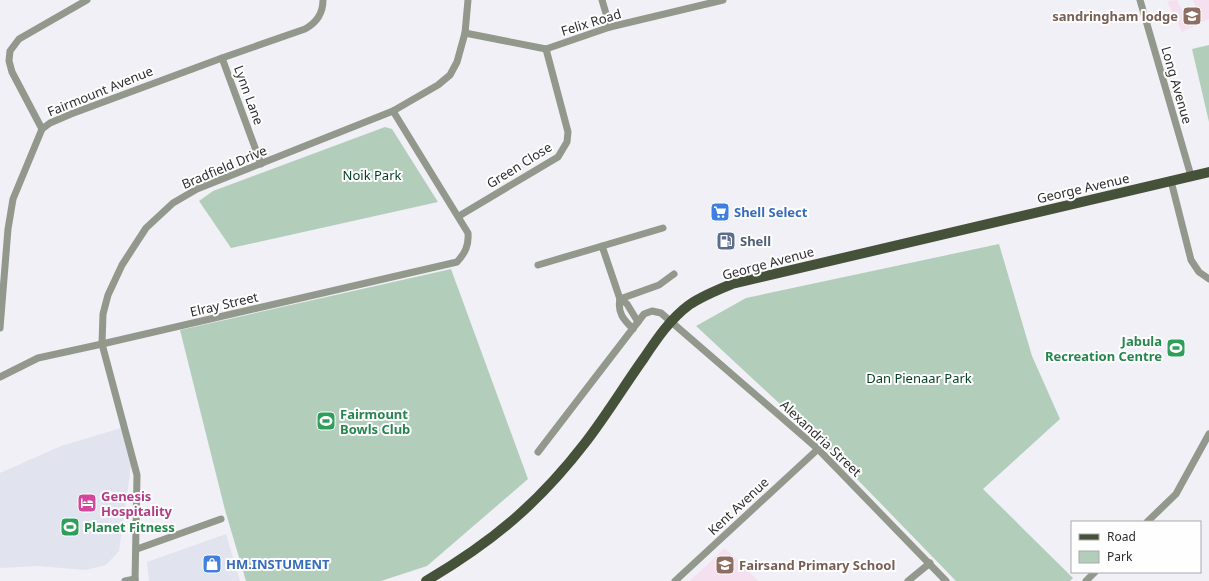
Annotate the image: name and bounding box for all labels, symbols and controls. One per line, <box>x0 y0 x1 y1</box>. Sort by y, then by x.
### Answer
street label: Felix Road <box>559 4 623 40</box>
school or university icon: sandringham lodge <box>1181 5 1203 27</box>
place label: sandringham lodge <box>1052 7 1178 25</box>
street label: Long Avenue <box>1157 44 1197 126</box>
street label: Fairmount Avenue <box>44 62 156 120</box>
street label: Lynn Lane <box>230 63 268 127</box>
street label: Green Close <box>483 138 555 192</box>
street label: Bradfield Drive <box>179 141 269 193</box>
park label: Noik Park <box>343 166 402 184</box>
street label: George Avenue <box>1035 169 1131 207</box>
supermarket icon: Shell Select <box>709 201 731 223</box>
place label: Shell Select <box>734 203 808 221</box>
fuel station icon: Shell <box>715 230 737 252</box>
place label: Shell <box>740 232 771 250</box>
street label: George Avenue <box>720 242 816 284</box>
street label: Elray Street <box>188 287 260 321</box>
place label: Jabula Recreation Centre <box>1045 332 1162 365</box>
sports icon: Jabula Recreation Centre <box>1165 337 1187 359</box>
park label: Dan Pienaar Park <box>866 369 972 387</box>
street label: Alexandria Street <box>777 396 866 480</box>
place label: Fairmount Bowls Club <box>340 405 410 438</box>
sports icon: Fairmount Bowls Club <box>315 410 337 432</box>
street label: Kent Avenue <box>704 473 772 539</box>
place label: Genesis Hospitality <box>101 487 173 520</box>
hotel icon: Genesis Hospitality <box>76 492 98 514</box>
sports icon: Planet Fitness <box>59 516 81 538</box>
place label: Planet Fitness <box>84 518 175 536</box>
legend <box>1071 521 1201 573</box>
text: Road <box>1107 528 1136 545</box>
text: Park <box>1107 548 1133 565</box>
shop icon: HM.INSTUMENT <box>201 553 223 575</box>
school or university icon: Fairsand Primary School <box>714 554 736 576</box>
place label: HM.INSTUMENT <box>226 555 330 573</box>
place label: Fairsand Primary School <box>739 556 895 574</box>

